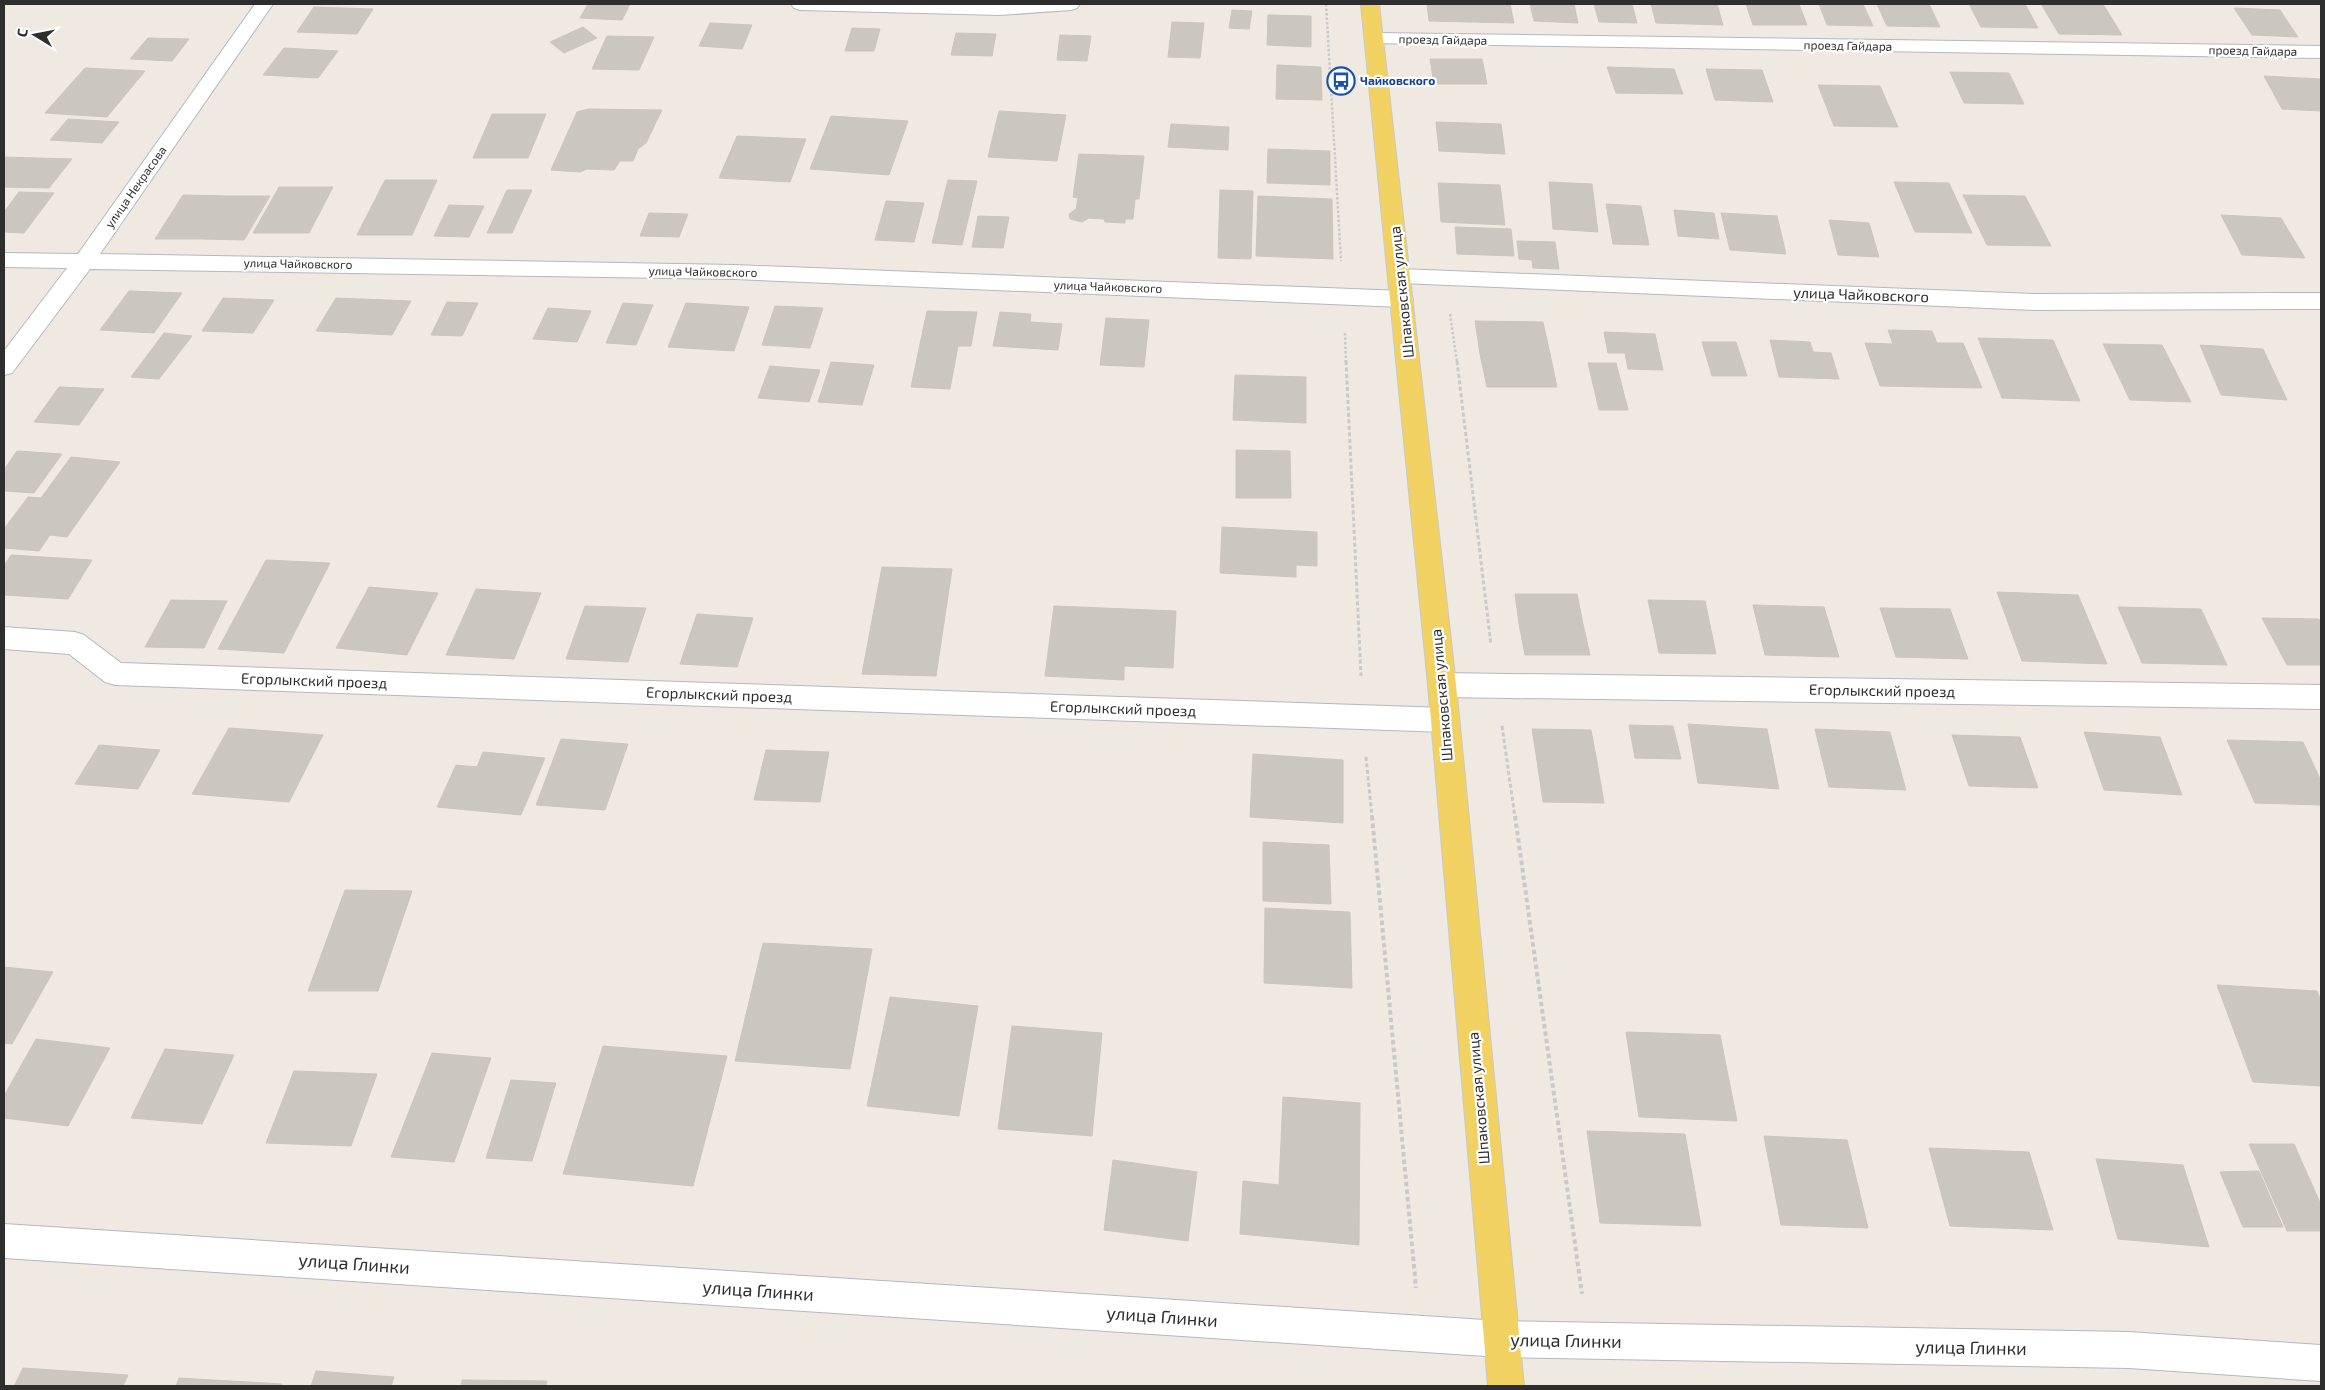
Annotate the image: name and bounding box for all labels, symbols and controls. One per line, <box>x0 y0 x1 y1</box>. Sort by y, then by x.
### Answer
north arrow <box>10 10 60 60</box>
text: С <box>13 27 31 38</box>
street label: проезд Гайдара <box>1399 31 1487 47</box>
street label: проезд Гайдара <box>1804 37 1892 53</box>
street label: проезд Гайдара <box>2209 42 2297 58</box>
bus stop icon: Чайковского <box>1326 66 1356 96</box>
place label: Чайковского <box>1360 73 1435 87</box>
street label: улица Некрасова <box>102 143 169 231</box>
street label: Шпаковская улица <box>1385 225 1418 359</box>
street label: улица Чайковского <box>244 255 353 272</box>
street label: улица Чайковского <box>649 263 758 280</box>
street label: улица Чайковского <box>1053 277 1163 296</box>
street label: улица Чайковского <box>1793 283 1929 306</box>
street label: Шпаковская улица <box>1426 628 1457 762</box>
street label: Егорлыкский проезд <box>241 668 388 692</box>
street label: Егорлыкский проезд <box>1809 680 1956 700</box>
street label: Егорлыкский проезд <box>646 682 793 706</box>
street label: Егорлыкский проезд <box>1050 696 1197 720</box>
street label: Шпаковская улица <box>1463 1031 1494 1165</box>
street label: улица Глинки <box>298 1248 410 1278</box>
street label: улица Глинки <box>702 1275 814 1305</box>
street label: улица Глинки <box>1106 1301 1218 1331</box>
street label: улица Глинки <box>1510 1328 1622 1352</box>
street label: улица Глинки <box>1915 1335 2027 1359</box>

